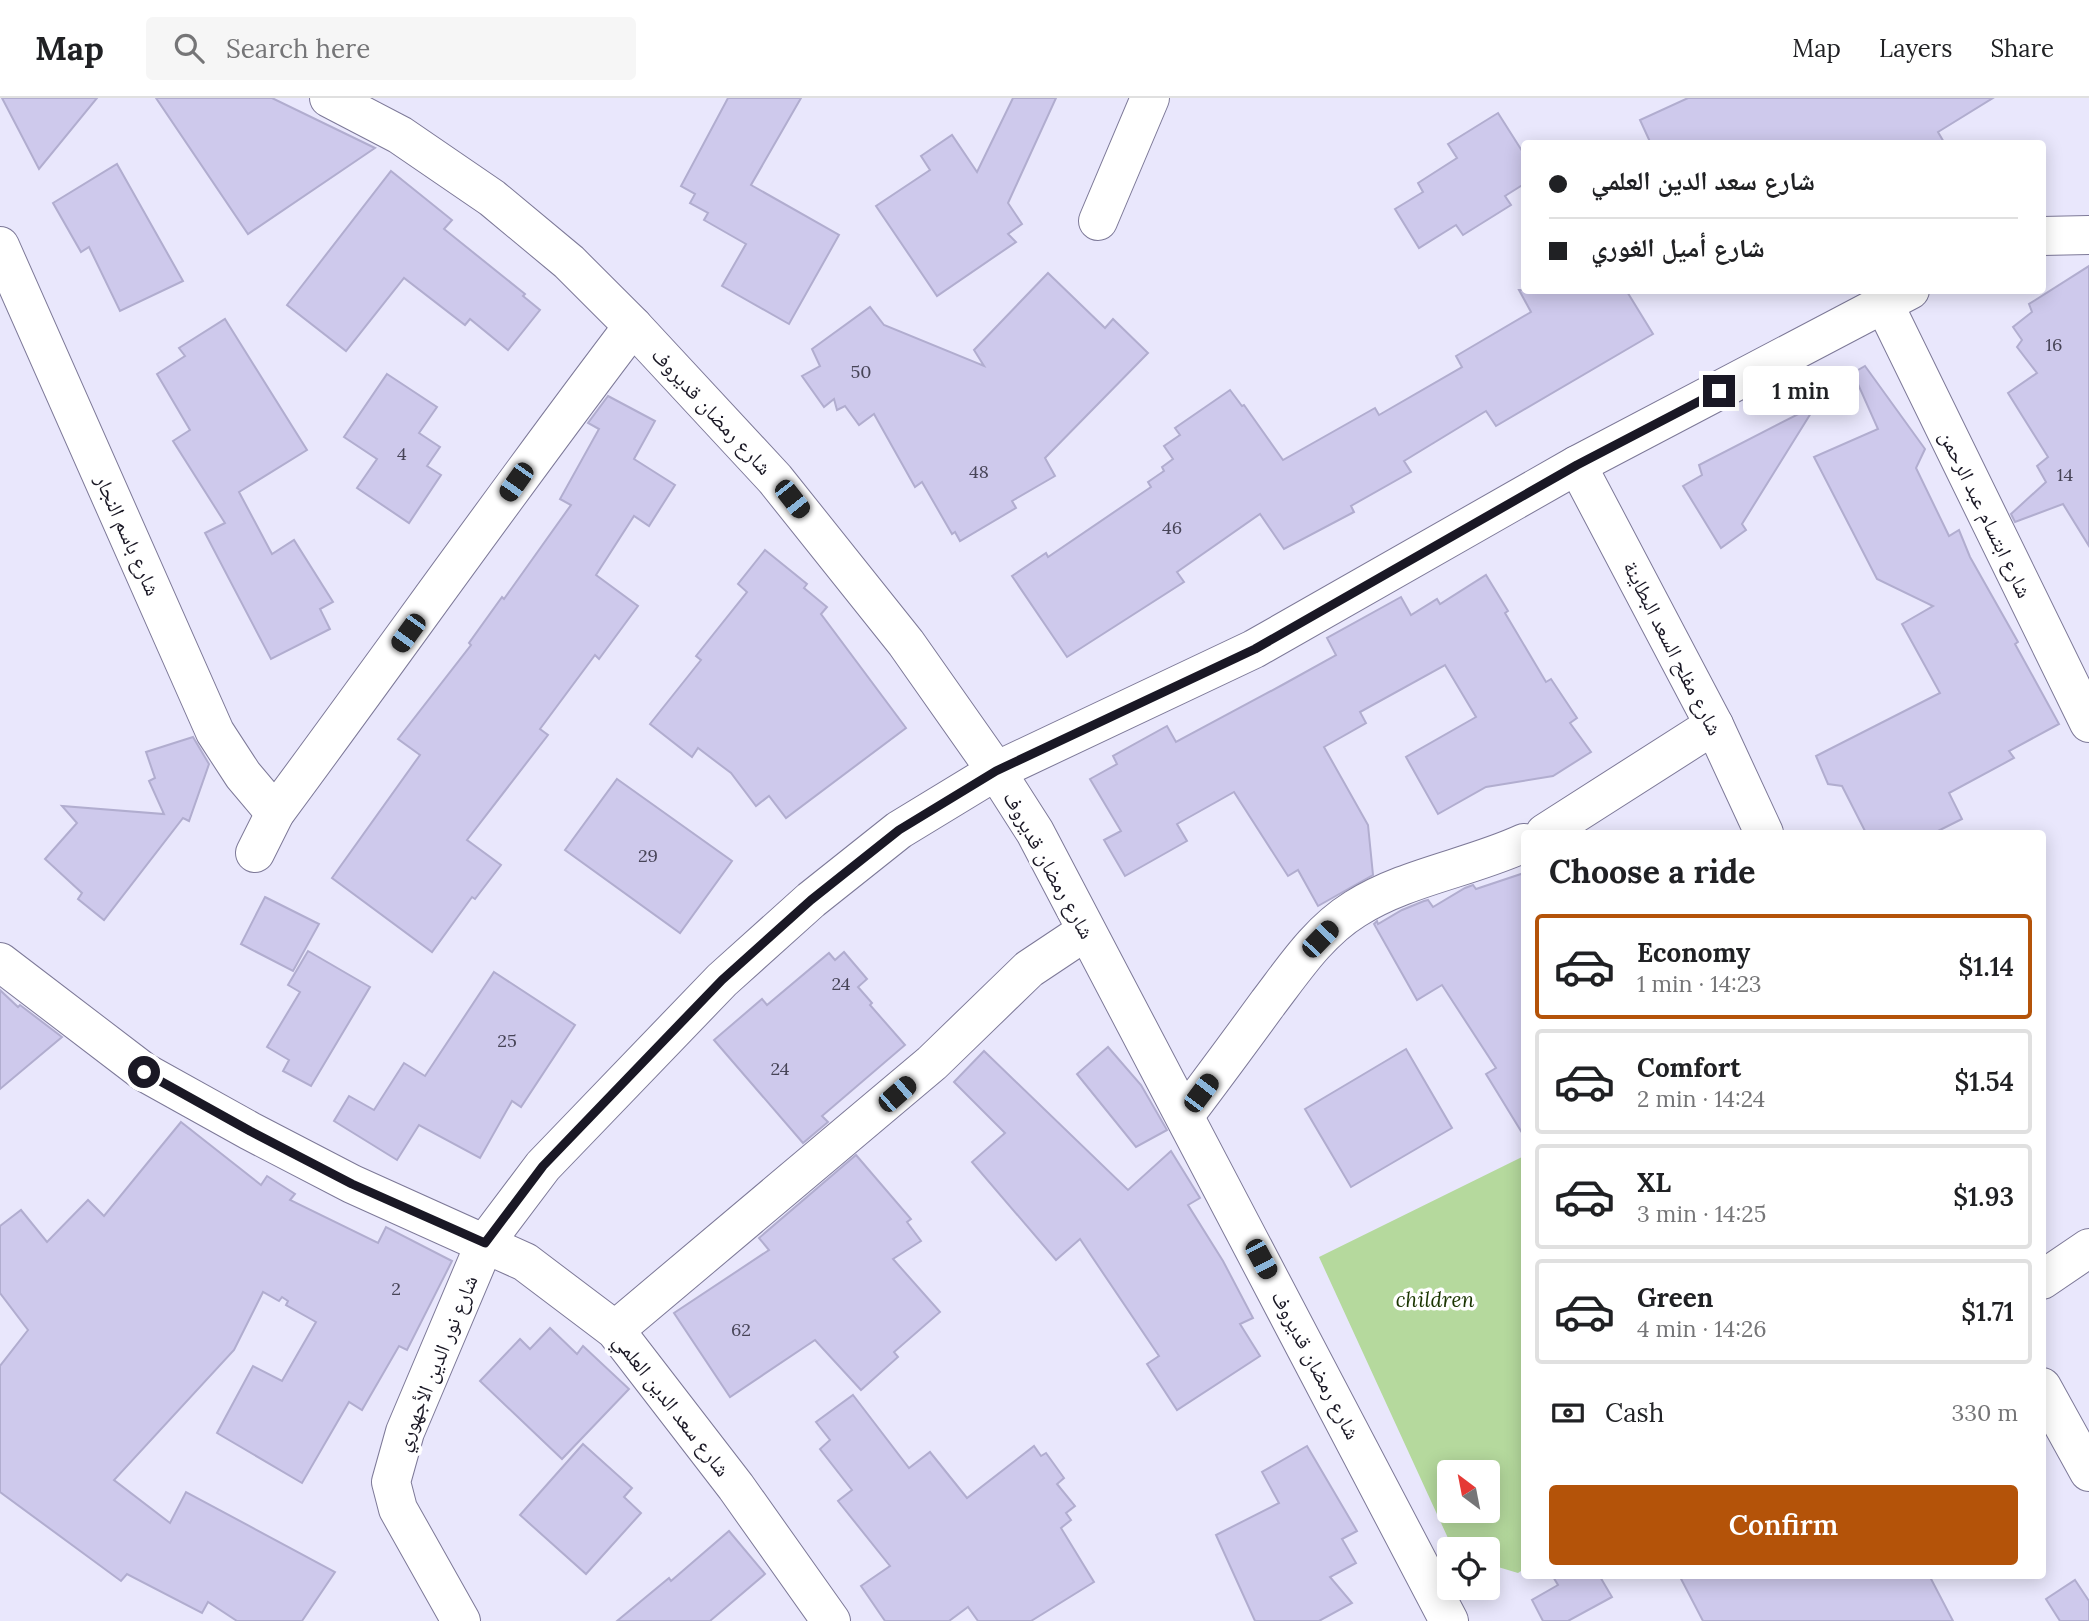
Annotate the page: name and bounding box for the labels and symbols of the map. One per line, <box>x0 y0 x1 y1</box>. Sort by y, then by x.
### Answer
house number: 16 <box>2046 333 2062 356</box>
street label: شارع رمضان قديروف <box>646 342 778 480</box>
house number: 50 <box>851 360 872 383</box>
callout: 1 min <box>1744 366 1859 416</box>
route end <box>1703 375 1735 407</box>
street label: شارع ابتسام عبد الرحمن <box>1933 426 2038 603</box>
house number: 4 <box>397 442 407 465</box>
car <box>496 459 537 505</box>
house number: 48 <box>969 460 989 483</box>
house number: 14 <box>2057 463 2073 486</box>
street label: شارع باسم النجار <box>88 469 167 600</box>
car <box>771 476 814 522</box>
house number: 46 <box>1162 516 1182 539</box>
street label: شارع مفلح السعد البطاينة <box>1617 556 1729 740</box>
car <box>388 610 429 656</box>
street label: شارع رمضان قديروف <box>997 786 1101 944</box>
house number: 29 <box>638 844 658 867</box>
car <box>1298 917 1343 961</box>
house number: 24 <box>831 972 851 995</box>
house number: 25 <box>497 1029 517 1052</box>
route start <box>128 1056 160 1088</box>
house number: 24 <box>770 1057 790 1080</box>
car <box>1180 1070 1223 1116</box>
car <box>875 1072 920 1116</box>
car <box>1242 1236 1281 1282</box>
street label: شارع نور الدين الأجهوري <box>388 1271 487 1456</box>
house number: 2 <box>391 1277 401 1300</box>
street label: شارع رمضان قديروف <box>1265 1286 1367 1444</box>
park label: children <box>1396 1286 1474 1313</box>
house number: 62 <box>731 1318 751 1341</box>
street label: شارع سعد الدين العلمي <box>605 1328 736 1484</box>
north arrow <box>1437 1460 1500 1522</box>

